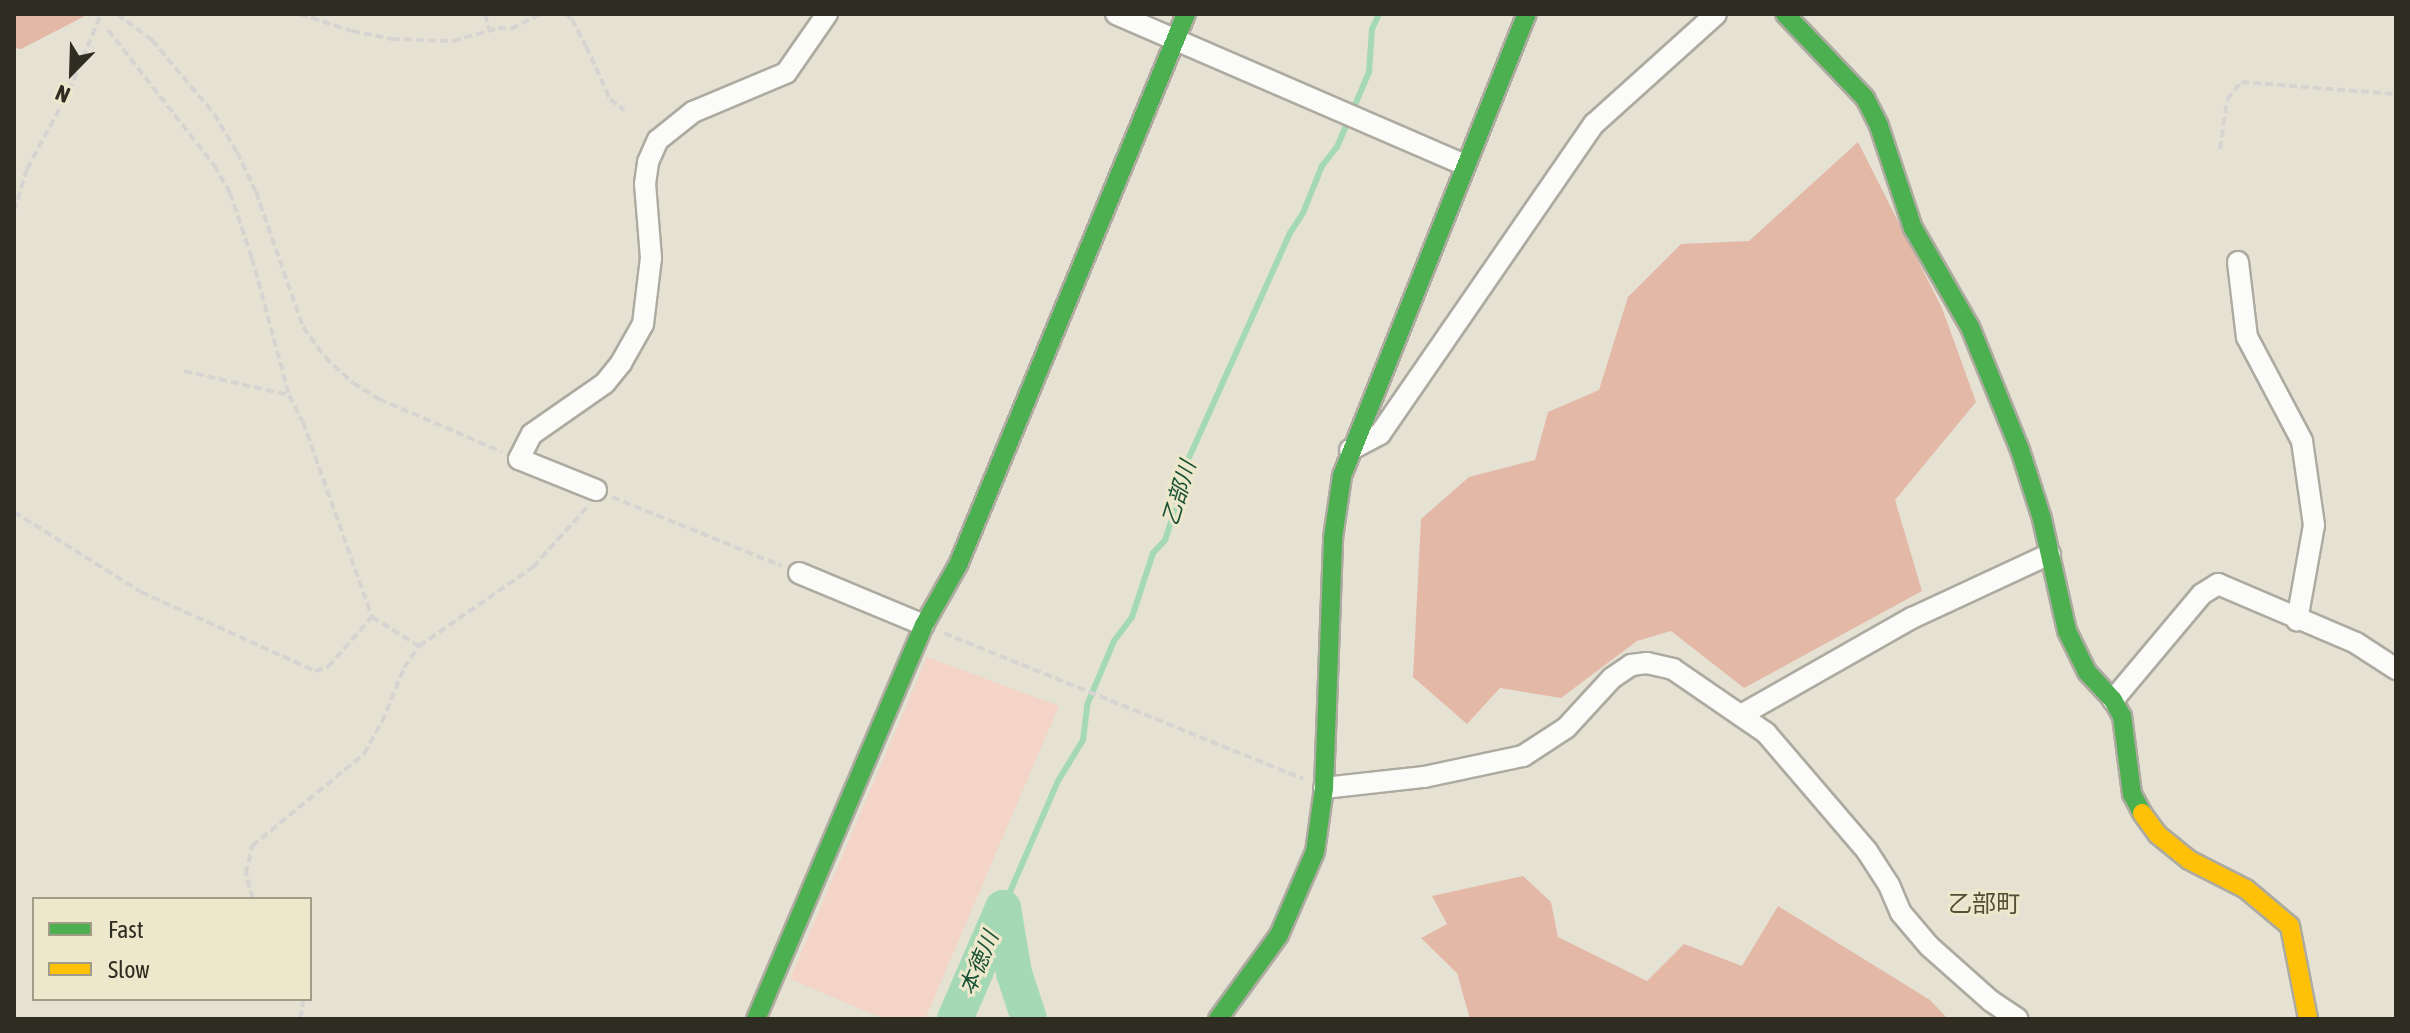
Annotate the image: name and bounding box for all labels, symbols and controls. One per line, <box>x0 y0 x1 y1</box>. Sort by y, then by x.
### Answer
north arrow <box>32 32 112 112</box>
text: N <box>52 80 74 109</box>
water label: 乙部川 <box>1157 458 1201 528</box>
district label: 乙部町 <box>1948 890 2020 918</box>
legend <box>32 897 312 1001</box>
text: Fast <box>108 916 144 943</box>
water label: 本徳川 <box>954 927 1004 999</box>
text: Slow <box>108 956 150 983</box>

